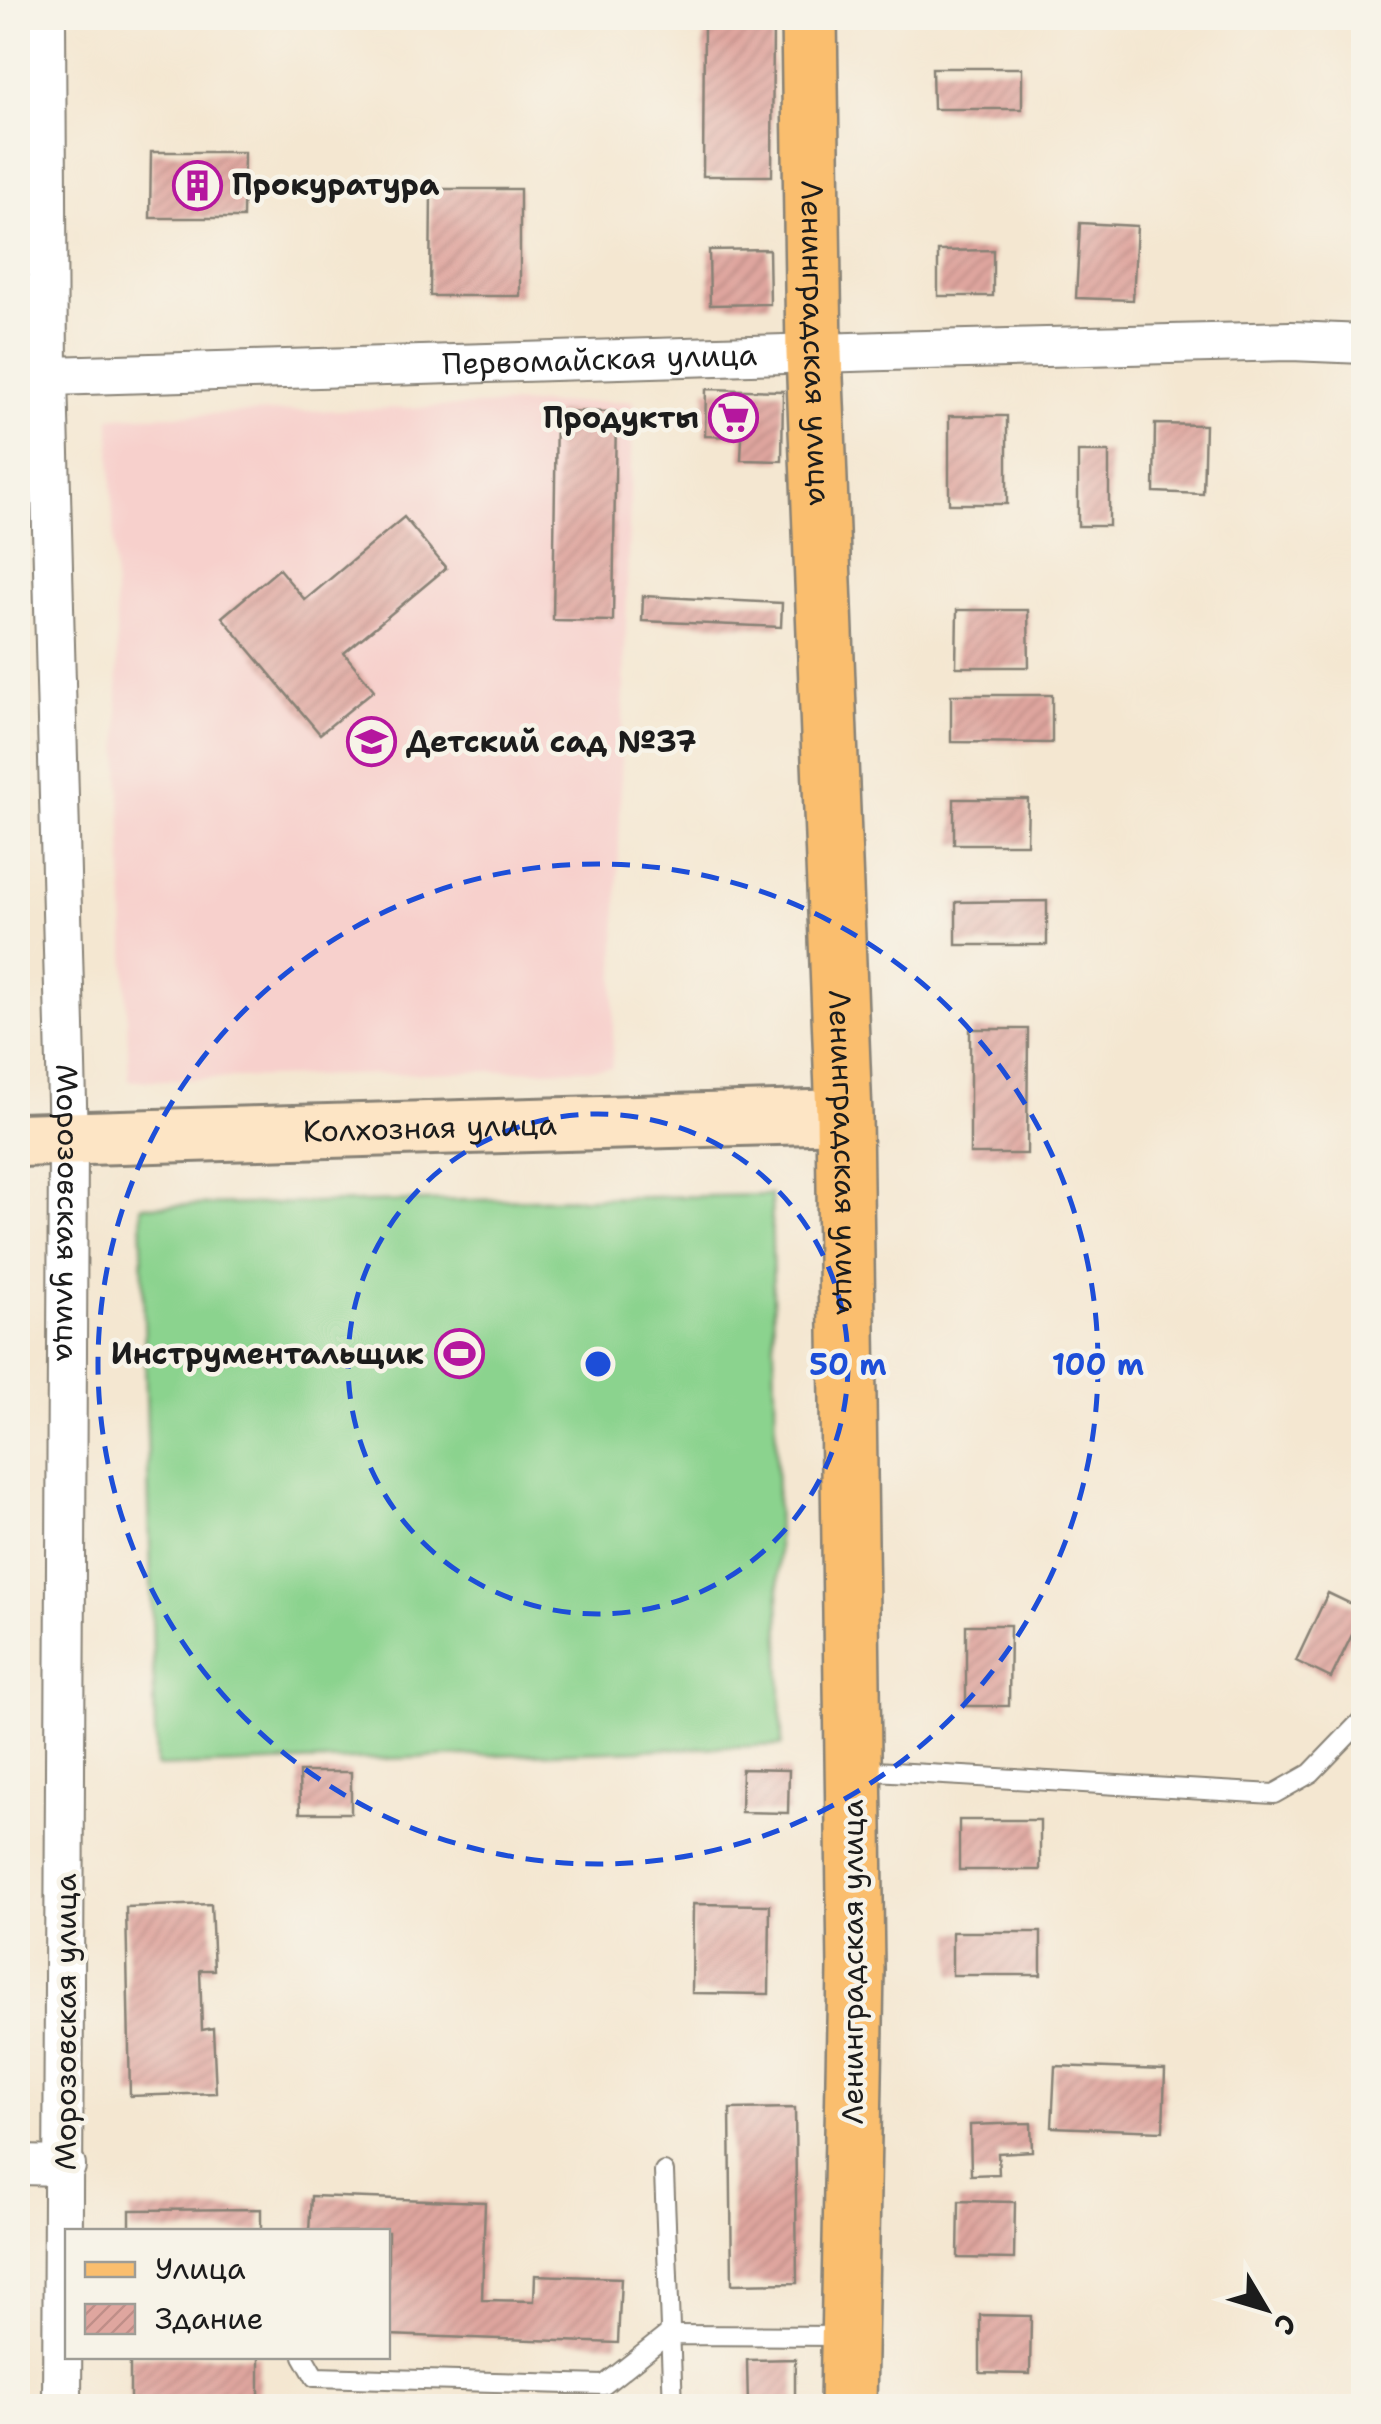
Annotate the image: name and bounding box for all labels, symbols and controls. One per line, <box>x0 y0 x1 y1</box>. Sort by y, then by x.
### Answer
building icon: Прокуратура <box>171 159 223 211</box>
place label: Прокуратура <box>232 164 440 205</box>
street label: Ленинградская улица <box>791 180 841 507</box>
street label: Первомайская улица <box>442 334 758 384</box>
supermarket icon: Продукты <box>708 392 760 444</box>
place label: Продукты <box>543 397 699 438</box>
school or university icon: Детский сад №37 <box>345 716 397 768</box>
place label: Детский сад №37 <box>406 721 696 762</box>
street label: Ленинградская улица <box>819 989 868 1316</box>
street label: Морозовская улица <box>46 1064 89 1362</box>
street label: Колхозная улица <box>302 1103 558 1152</box>
sports icon: Инструментальщик <box>433 1328 485 1380</box>
place label: Инструментальщик <box>111 1333 424 1374</box>
text: 50 m <box>809 1344 887 1385</box>
text: 100 m <box>1052 1344 1144 1385</box>
centre of rings <box>580 1346 616 1382</box>
street label: Ленинградская улица <box>832 1799 873 2125</box>
street label: Морозовская улица <box>45 1873 86 2171</box>
legend <box>65 2229 390 2359</box>
text: Улица <box>155 2248 246 2289</box>
north arrow <box>1216 2259 1316 2359</box>
text: Здание <box>155 2298 264 2339</box>
text: С <box>1265 2306 1306 2343</box>

